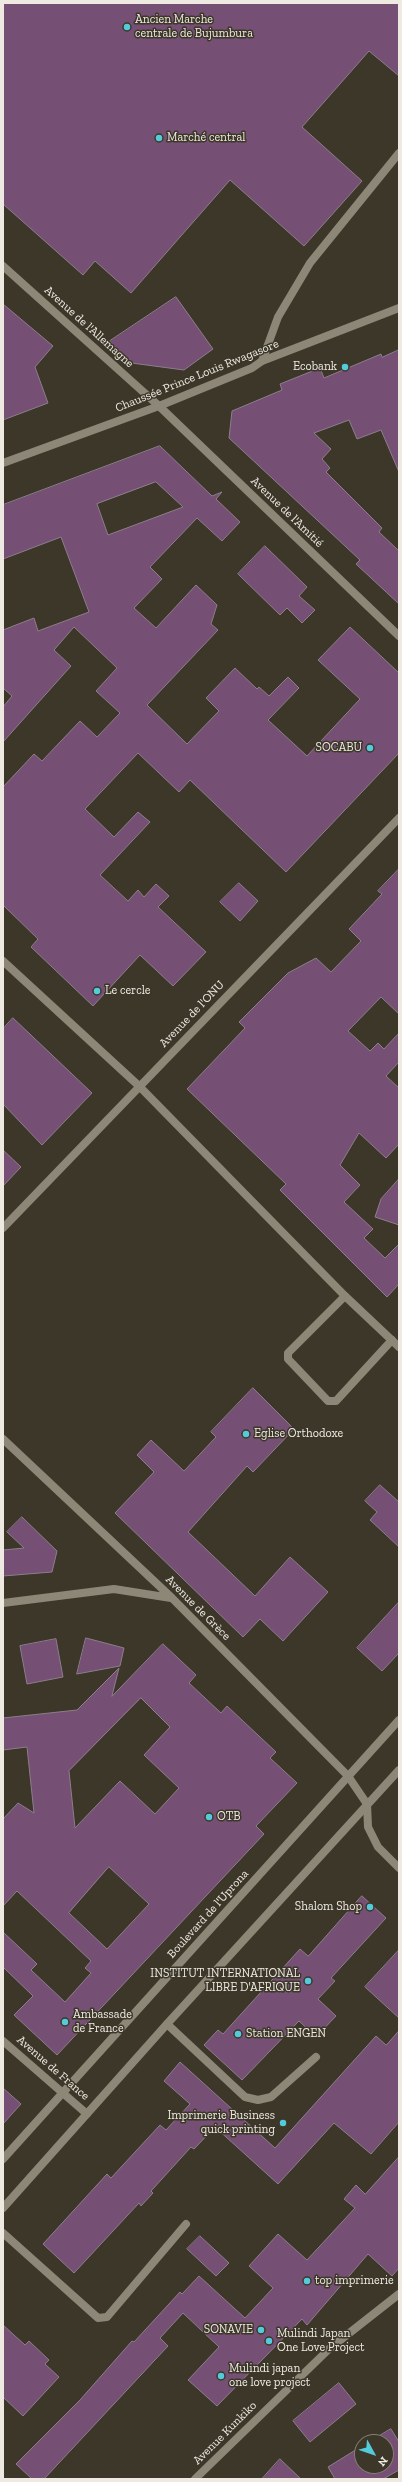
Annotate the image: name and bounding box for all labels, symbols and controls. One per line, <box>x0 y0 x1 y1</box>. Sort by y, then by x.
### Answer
place label: Ancien Marche centrale de Bujumbura <box>135 13 253 41</box>
marker: Ancien Marche centrale de Bujumbura <box>122 22 132 32</box>
place label: Marché central <box>167 131 245 145</box>
marker: Marché central <box>154 133 164 143</box>
street label: Avenue de l'Allemagne <box>41 283 137 371</box>
street label: Chaussée Prince Louis Rwagasore <box>113 337 281 415</box>
place label: Ecobank <box>293 360 337 374</box>
marker: Ecobank <box>340 362 350 372</box>
street label: Avenue de l'Amitié <box>248 474 326 550</box>
place label: SOCABU <box>316 741 362 755</box>
marker: SOCABU <box>365 743 375 753</box>
street label: Avenue de l'ONU <box>157 978 227 1050</box>
place label: Le cercle <box>105 984 151 998</box>
marker: Le cercle <box>92 986 102 996</box>
place label: Eglise Orthodoxe <box>254 1427 343 1441</box>
marker: Eglise Orthodoxe <box>241 1429 251 1439</box>
street label: Avenue de Grèce <box>163 1573 233 1643</box>
place label: OTB <box>217 1810 240 1824</box>
marker: OTB <box>204 1812 214 1822</box>
street label: Boulevard de l'Uprona <box>164 1867 252 1961</box>
place label: Shalom Shop <box>295 1900 362 1914</box>
marker: Shalom Shop <box>365 1902 375 1912</box>
place label: INSTITUT INTERNATIONAL LIBRE D'AFRIQUE <box>150 1967 300 1995</box>
marker: INSTITUT INTERNATIONAL LIBRE D'AFRIQUE <box>303 1976 313 1986</box>
place label: Ambassade de France <box>73 2008 132 2036</box>
marker: Ambassade de France <box>60 2017 70 2027</box>
place label: Station ENGEN <box>246 2027 326 2041</box>
marker: Station ENGEN <box>233 2029 243 2039</box>
street label: Avenue de France <box>14 2033 92 2103</box>
place label: Imprimerie Business quick printing <box>167 2109 275 2137</box>
marker: Imprimerie Business quick printing <box>278 2118 288 2128</box>
place label: top imprimerie <box>315 2274 394 2288</box>
marker: top imprimerie <box>302 2276 312 2286</box>
place label: SONAVIE <box>204 2323 253 2337</box>
marker: SONAVIE <box>256 2325 266 2335</box>
place label: Mulindi Japan One Love Project <box>277 2327 365 2355</box>
marker: Mulindi Japan One Love Project <box>264 2336 274 2346</box>
place label: Mulindi japan one love project <box>229 2362 310 2390</box>
marker: Mulindi japan one love project <box>216 2371 226 2381</box>
street label: Avenue Kunkiko <box>190 2398 260 2468</box>
north arrow <box>354 2434 394 2474</box>
text: N <box>375 2454 390 2469</box>

